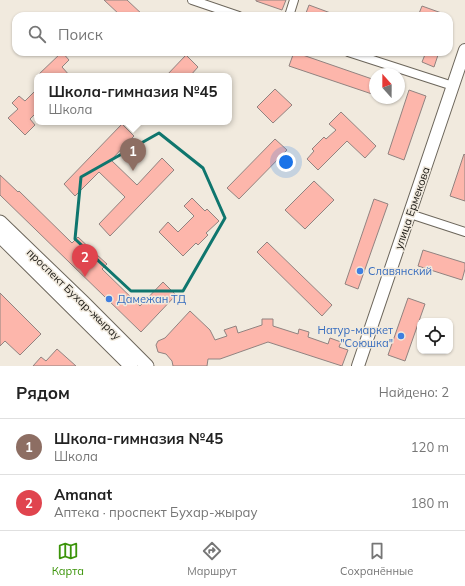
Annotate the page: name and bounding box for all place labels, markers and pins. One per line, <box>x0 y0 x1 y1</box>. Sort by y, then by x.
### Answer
pin: 1 <box>120 138 146 171</box>
pin: 2 <box>72 244 98 277</box>
place label: Славянский <box>368 264 432 278</box>
marker: Славянский <box>355 266 365 276</box>
place label: Дамежан ТД <box>117 292 186 306</box>
marker: Дамежан ТД <box>104 294 114 304</box>
place label: Натур-маркет "Союшка" <box>317 323 393 350</box>
marker: Натур-маркет "Союшка" <box>396 331 406 341</box>

